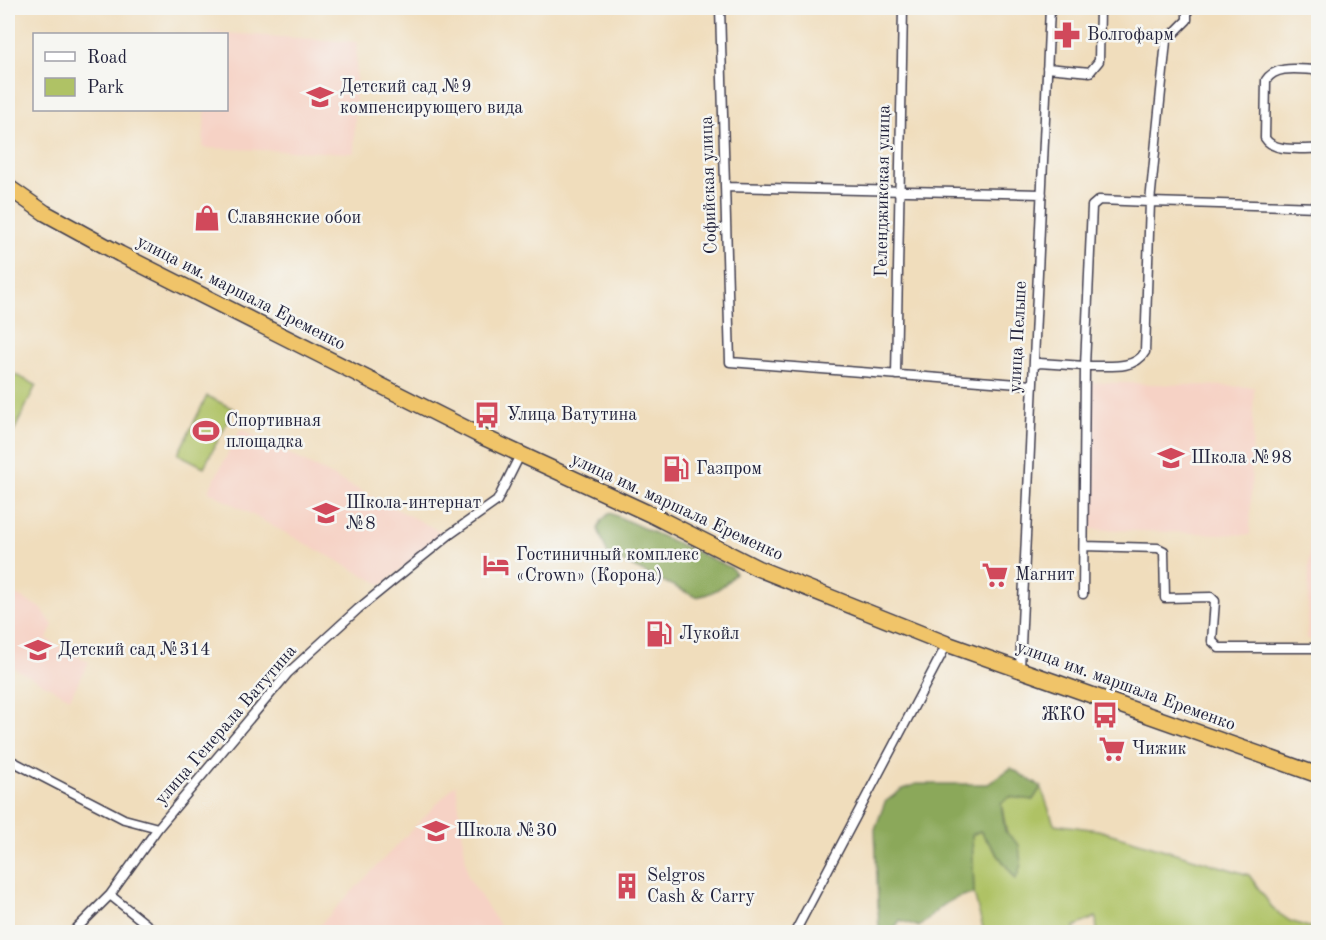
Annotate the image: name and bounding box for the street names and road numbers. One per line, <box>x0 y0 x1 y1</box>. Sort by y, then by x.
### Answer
street label: Геленджикская улица <box>872 104 894 277</box>
street label: Софийская улица <box>698 115 721 255</box>
street label: улица им. маршала Еременко <box>134 232 348 354</box>
street label: улица Пельше <box>1006 281 1030 393</box>
street label: улица им. маршала Еременко <box>568 450 786 564</box>
street label: улица им. маршала Еременко <box>1014 638 1238 734</box>
street label: улица Генерала Ватутина <box>152 642 300 808</box>

